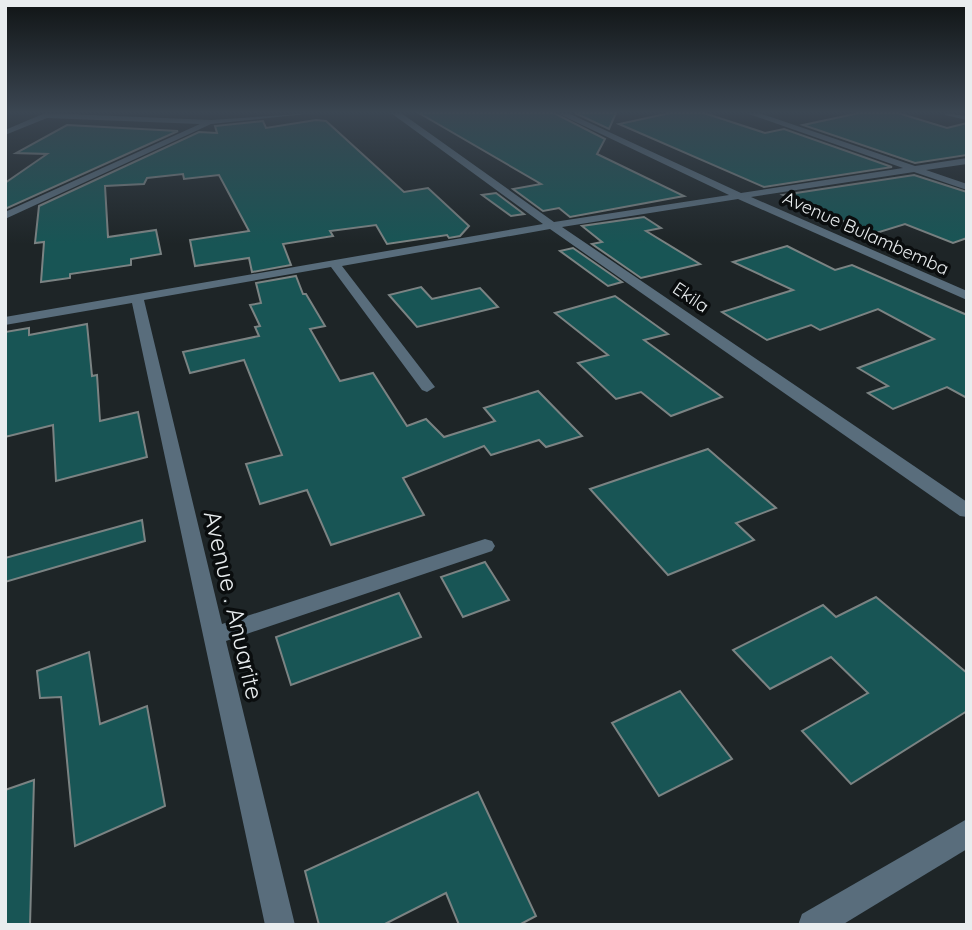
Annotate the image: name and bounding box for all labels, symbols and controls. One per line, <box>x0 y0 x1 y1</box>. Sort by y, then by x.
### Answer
street label: Avenue Bulambemba <box>779 186 953 280</box>
street label: Ekila <box>669 277 713 317</box>
street label: Avenue . Anuarite <box>198 508 270 702</box>

